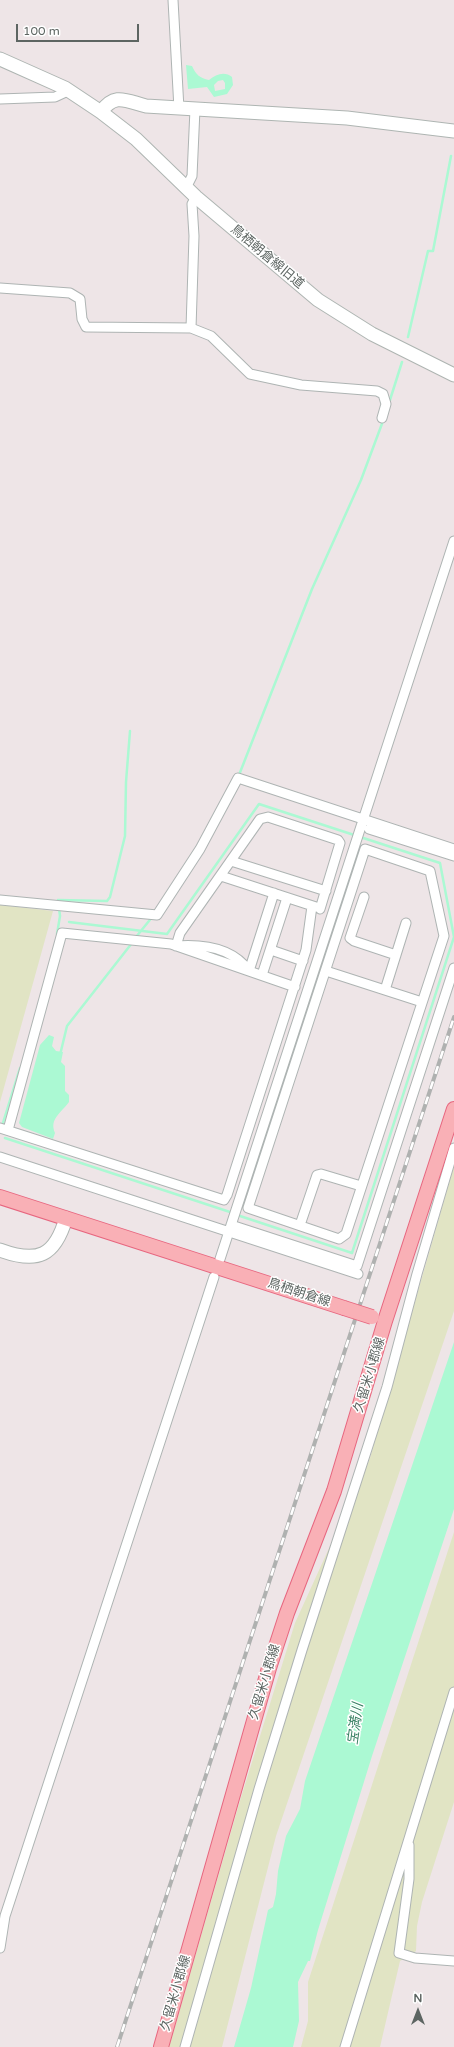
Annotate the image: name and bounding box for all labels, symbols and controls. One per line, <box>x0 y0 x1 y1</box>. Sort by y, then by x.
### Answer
scale bar <box>18 16 141 42</box>
text: 100 m <box>23 24 60 38</box>
street label: 鳥栖朝倉線旧道 <box>227 222 307 292</box>
street label: 鳥栖朝倉線 <box>266 1276 332 1310</box>
street label: 久留米小郡線 <box>351 1335 389 1415</box>
street label: 久留米小郡線 <box>246 1642 284 1722</box>
water label: 宝満川 <box>345 1702 367 1746</box>
street label: 久留米小郡線 <box>158 1953 194 2033</box>
north arrow <box>398 1991 438 2031</box>
text: N <box>414 1992 422 2005</box>

